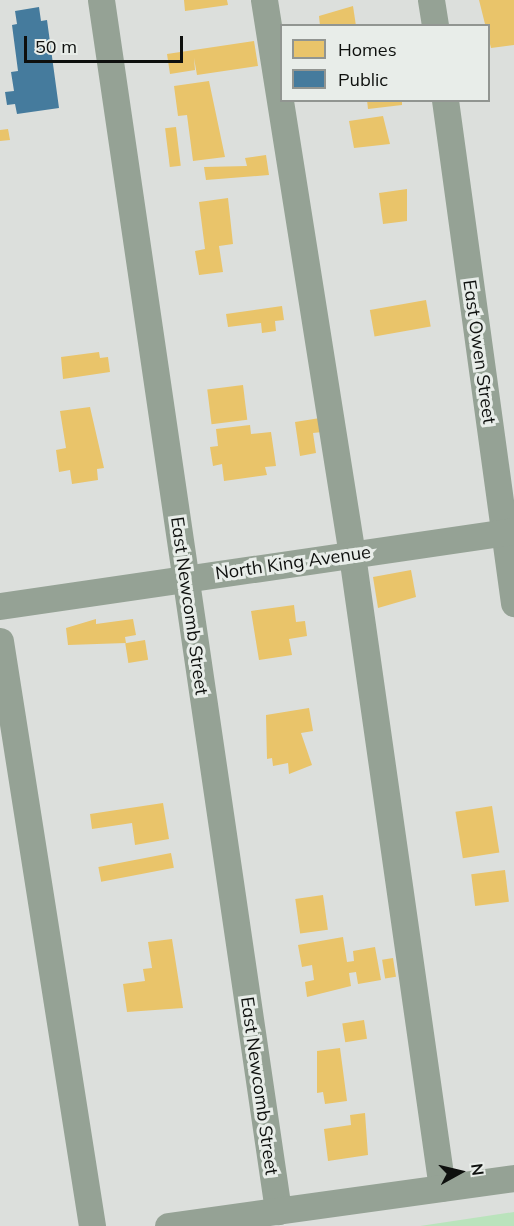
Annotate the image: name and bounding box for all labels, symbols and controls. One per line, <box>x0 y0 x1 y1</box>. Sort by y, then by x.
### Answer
scale bar <box>27 24 186 62</box>
legend <box>280 24 490 102</box>
text: 50 m <box>35 35 77 58</box>
text: Homes <box>338 38 397 61</box>
text: Public <box>338 68 388 91</box>
street label: East Owen Street <box>458 279 500 425</box>
street label: East Newcomb Street <box>166 515 212 697</box>
street label: North King Avenue <box>214 541 372 585</box>
street label: East Newcomb Street <box>236 995 282 1177</box>
north arrow <box>430 1142 490 1202</box>
text: N <box>467 1162 489 1177</box>

